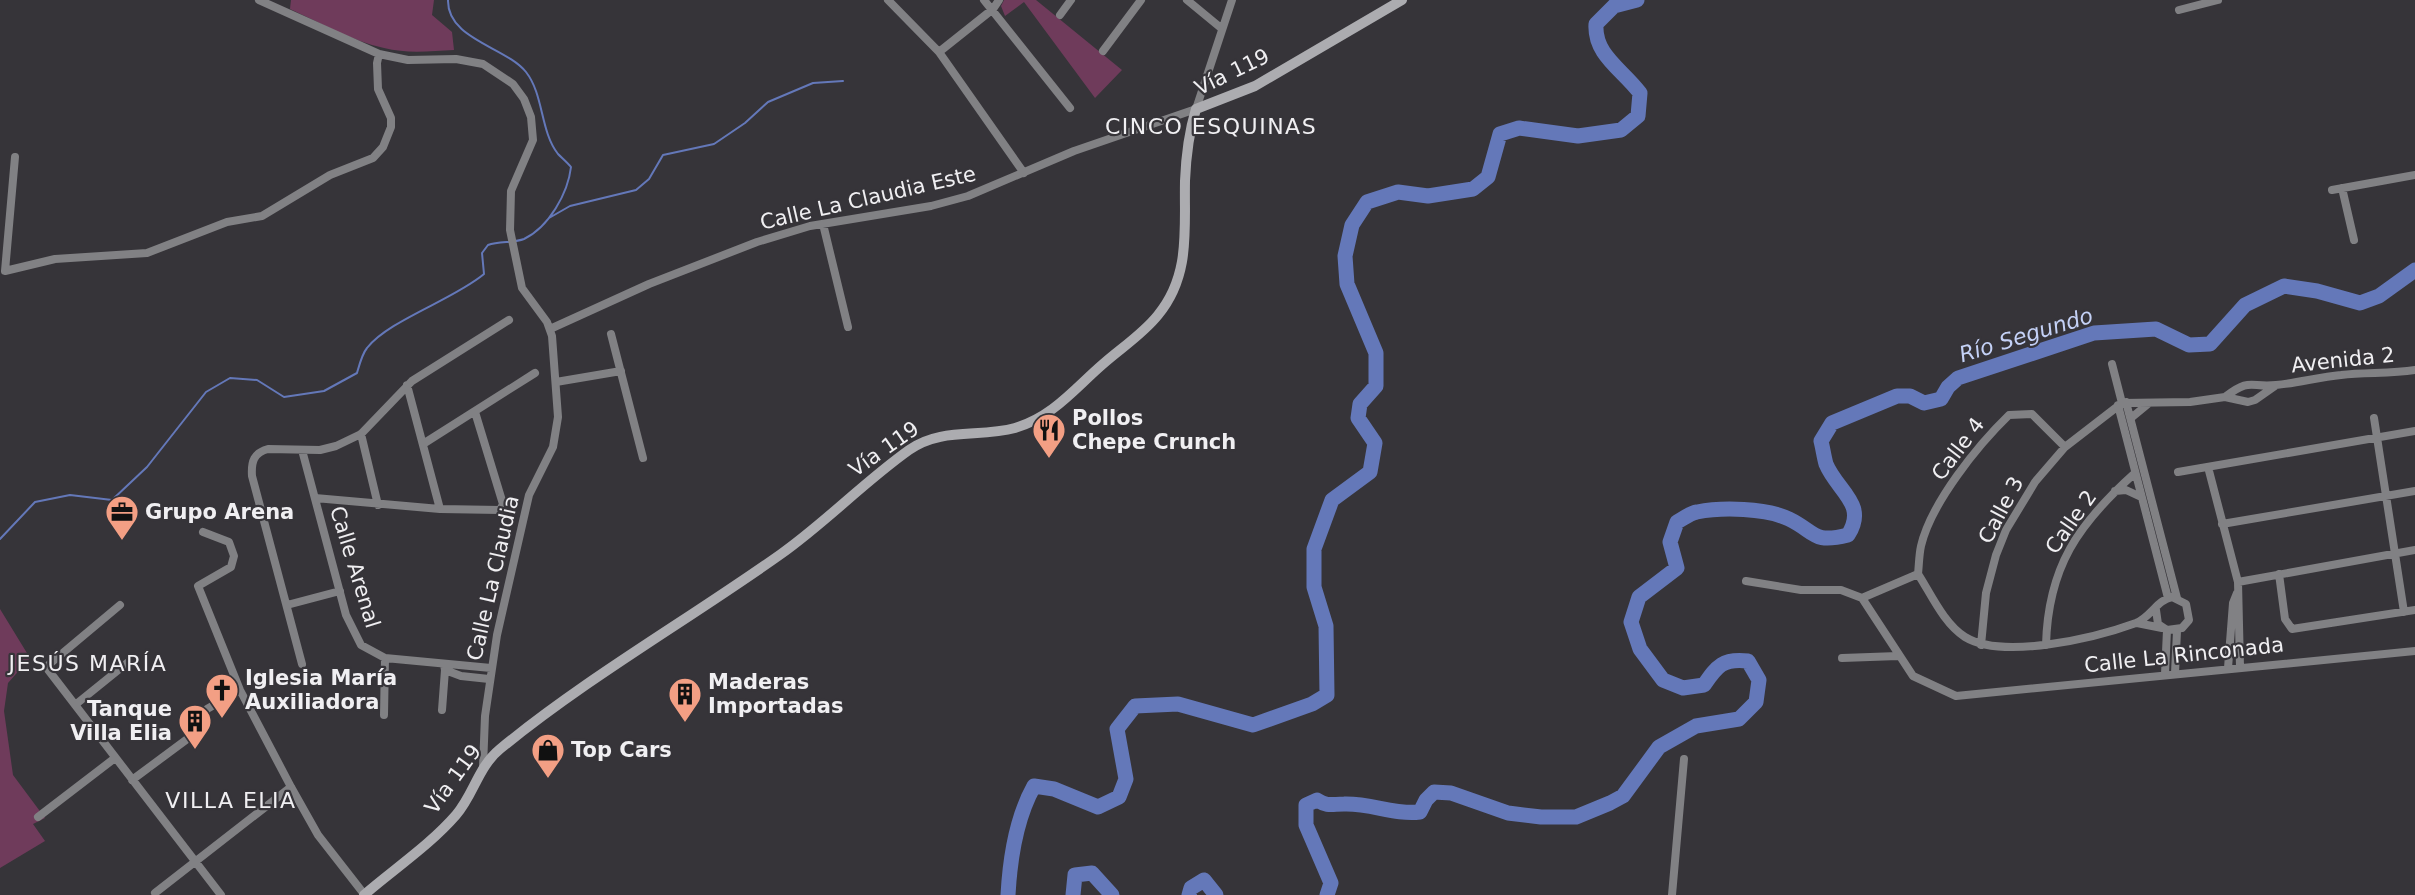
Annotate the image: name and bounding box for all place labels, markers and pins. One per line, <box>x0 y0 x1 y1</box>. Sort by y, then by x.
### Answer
place label: Pollos Chepe Crunch <box>1072 406 1236 454</box>
restaurant icon: Pollos Chepe Crunch <box>1031 412 1067 459</box>
office icon: Grupo Arena <box>104 494 140 541</box>
place label: Grupo Arena <box>145 500 294 524</box>
place label: Iglesia María Auxiliadora <box>245 666 397 714</box>
place label: Maderas Importadas <box>708 670 843 718</box>
church icon: Iglesia María Auxiliadora <box>204 672 240 719</box>
building icon: Maderas Importadas <box>667 676 703 723</box>
place label: Tanque Villa Elia <box>70 697 172 745</box>
building icon: Tanque Villa Elia <box>177 703 213 750</box>
shop icon: Top Cars <box>530 732 566 779</box>
place label: Top Cars <box>571 738 672 762</box>

